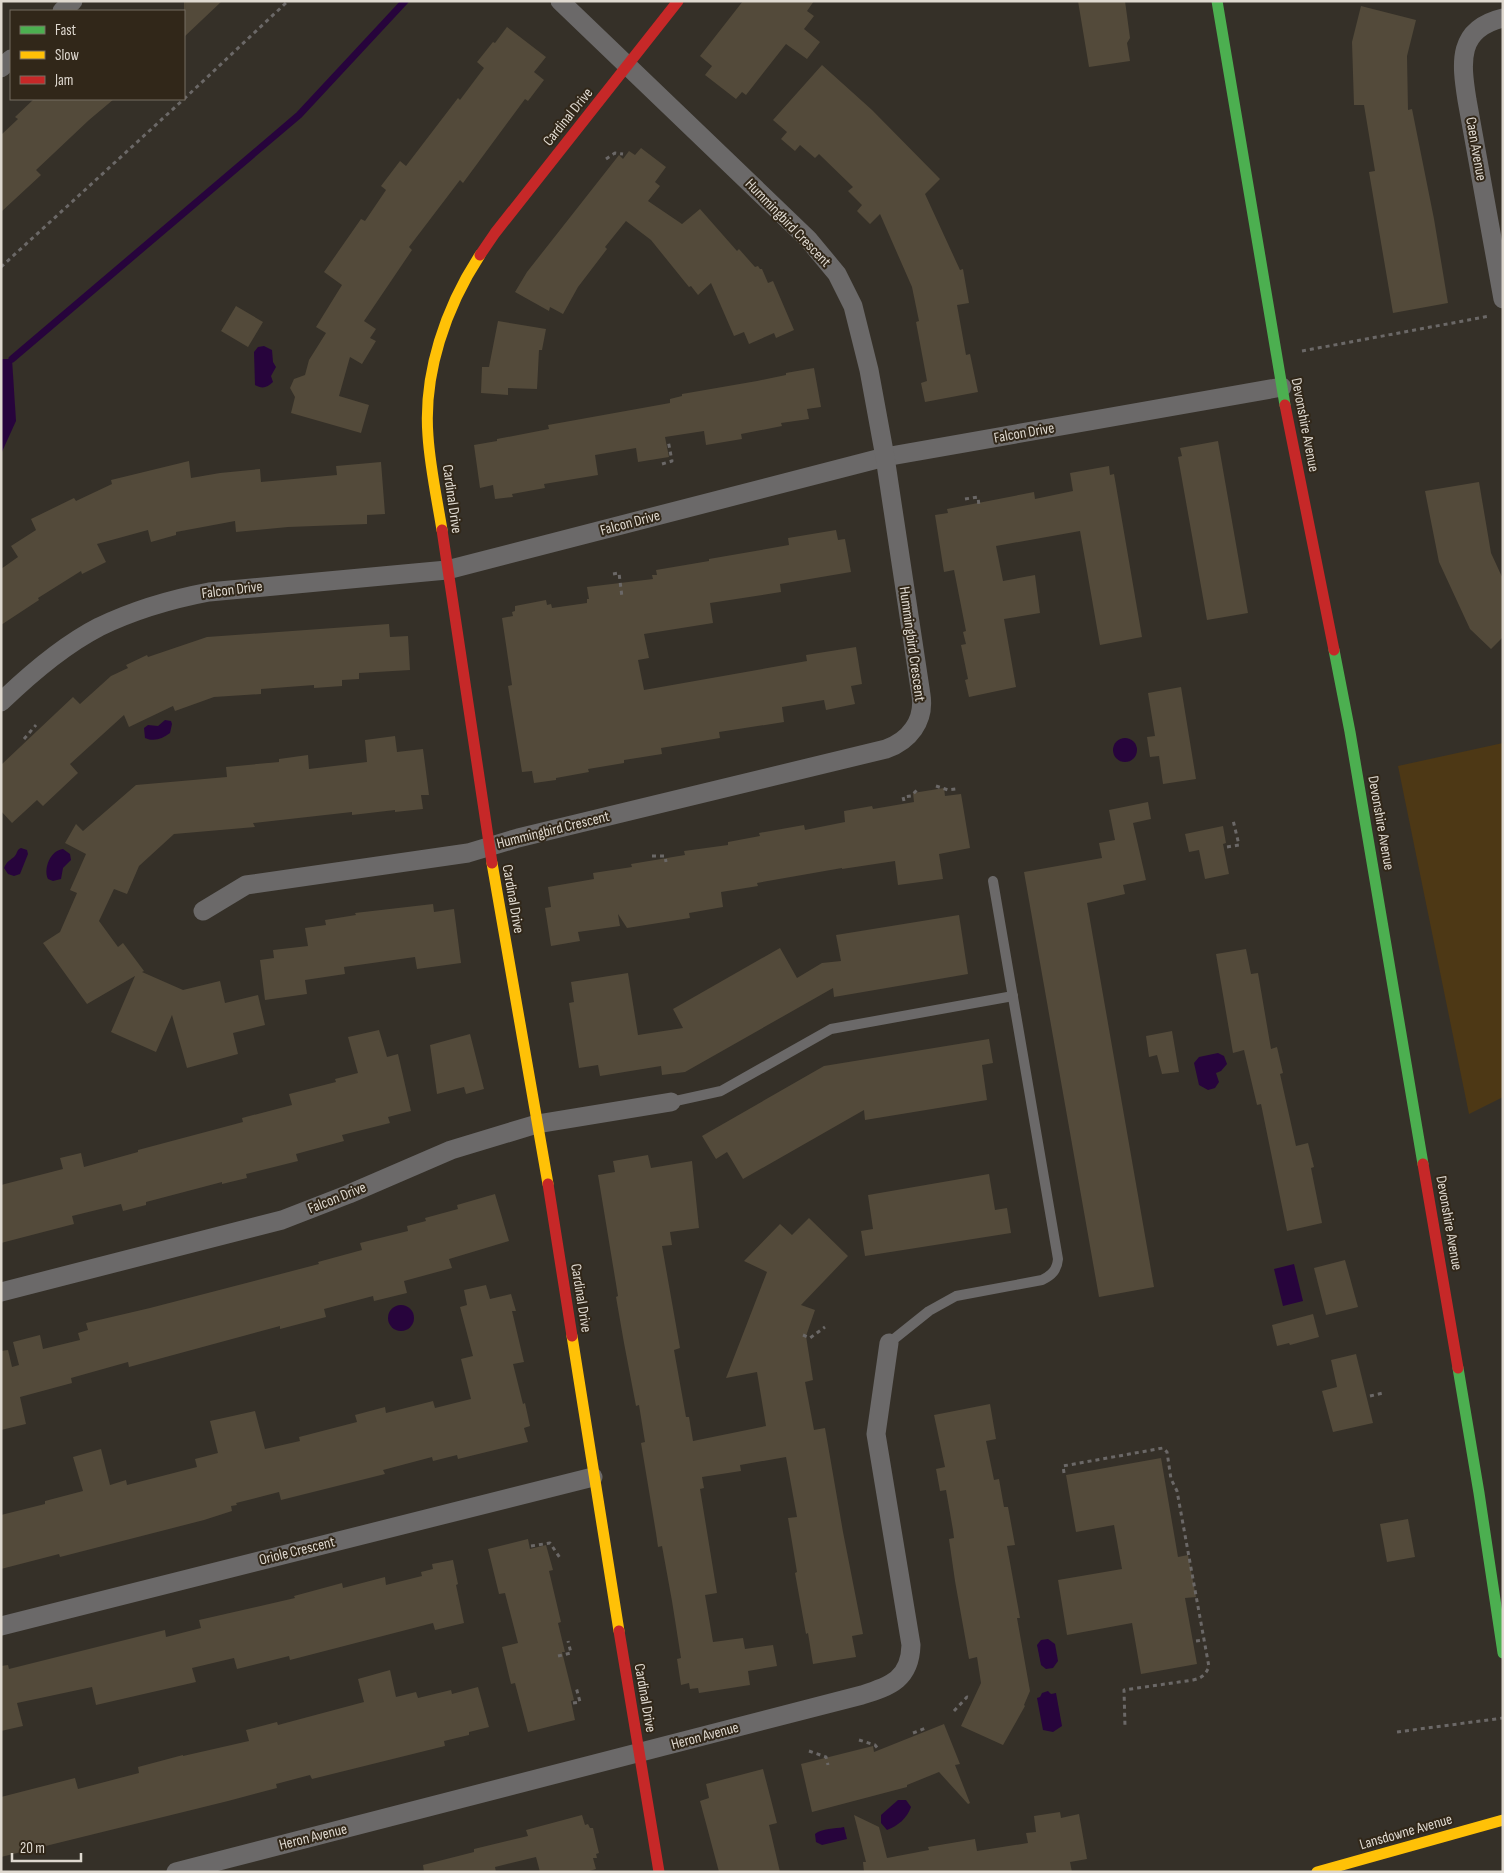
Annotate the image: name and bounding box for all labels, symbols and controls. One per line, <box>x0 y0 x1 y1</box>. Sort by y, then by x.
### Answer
legend <box>10 10 185 100</box>
text: Fast <box>55 21 77 40</box>
text: Slow <box>55 46 79 65</box>
text: Jam <box>54 71 73 90</box>
street label: Cardinal Drive <box>539 84 597 150</box>
street label: Caen Avenue <box>1461 116 1491 182</box>
street label: Hummingbird Crescent <box>741 175 835 272</box>
street label: Devonshire Avenue <box>1287 376 1323 474</box>
street label: Falcon Drive <box>992 418 1056 448</box>
street label: Cardinal Drive <box>438 463 466 535</box>
street label: Falcon Drive <box>598 506 662 540</box>
street label: Falcon Drive <box>200 577 264 603</box>
street label: Hummingbird Crescent <box>895 585 930 703</box>
street label: Devonshire Avenue <box>1363 774 1399 872</box>
street label: Hummingbird Crescent <box>495 807 612 853</box>
street label: Cardinal Drive <box>498 863 528 935</box>
street label: Devonshire Avenue <box>1431 1174 1467 1272</box>
street label: Falcon Drive <box>305 1178 369 1218</box>
street label: Cardinal Drive <box>566 1262 596 1334</box>
street label: Oriole Crescent <box>257 1532 337 1570</box>
street label: Cardinal Drive <box>630 1662 660 1734</box>
street label: Heron Avenue <box>669 1718 741 1754</box>
street label: Lansdowne Avenue <box>1357 1810 1455 1854</box>
street label: Heron Avenue <box>277 1819 349 1855</box>
scale bar <box>12 1830 81 1862</box>
text: 20 m <box>20 1839 45 1858</box>

